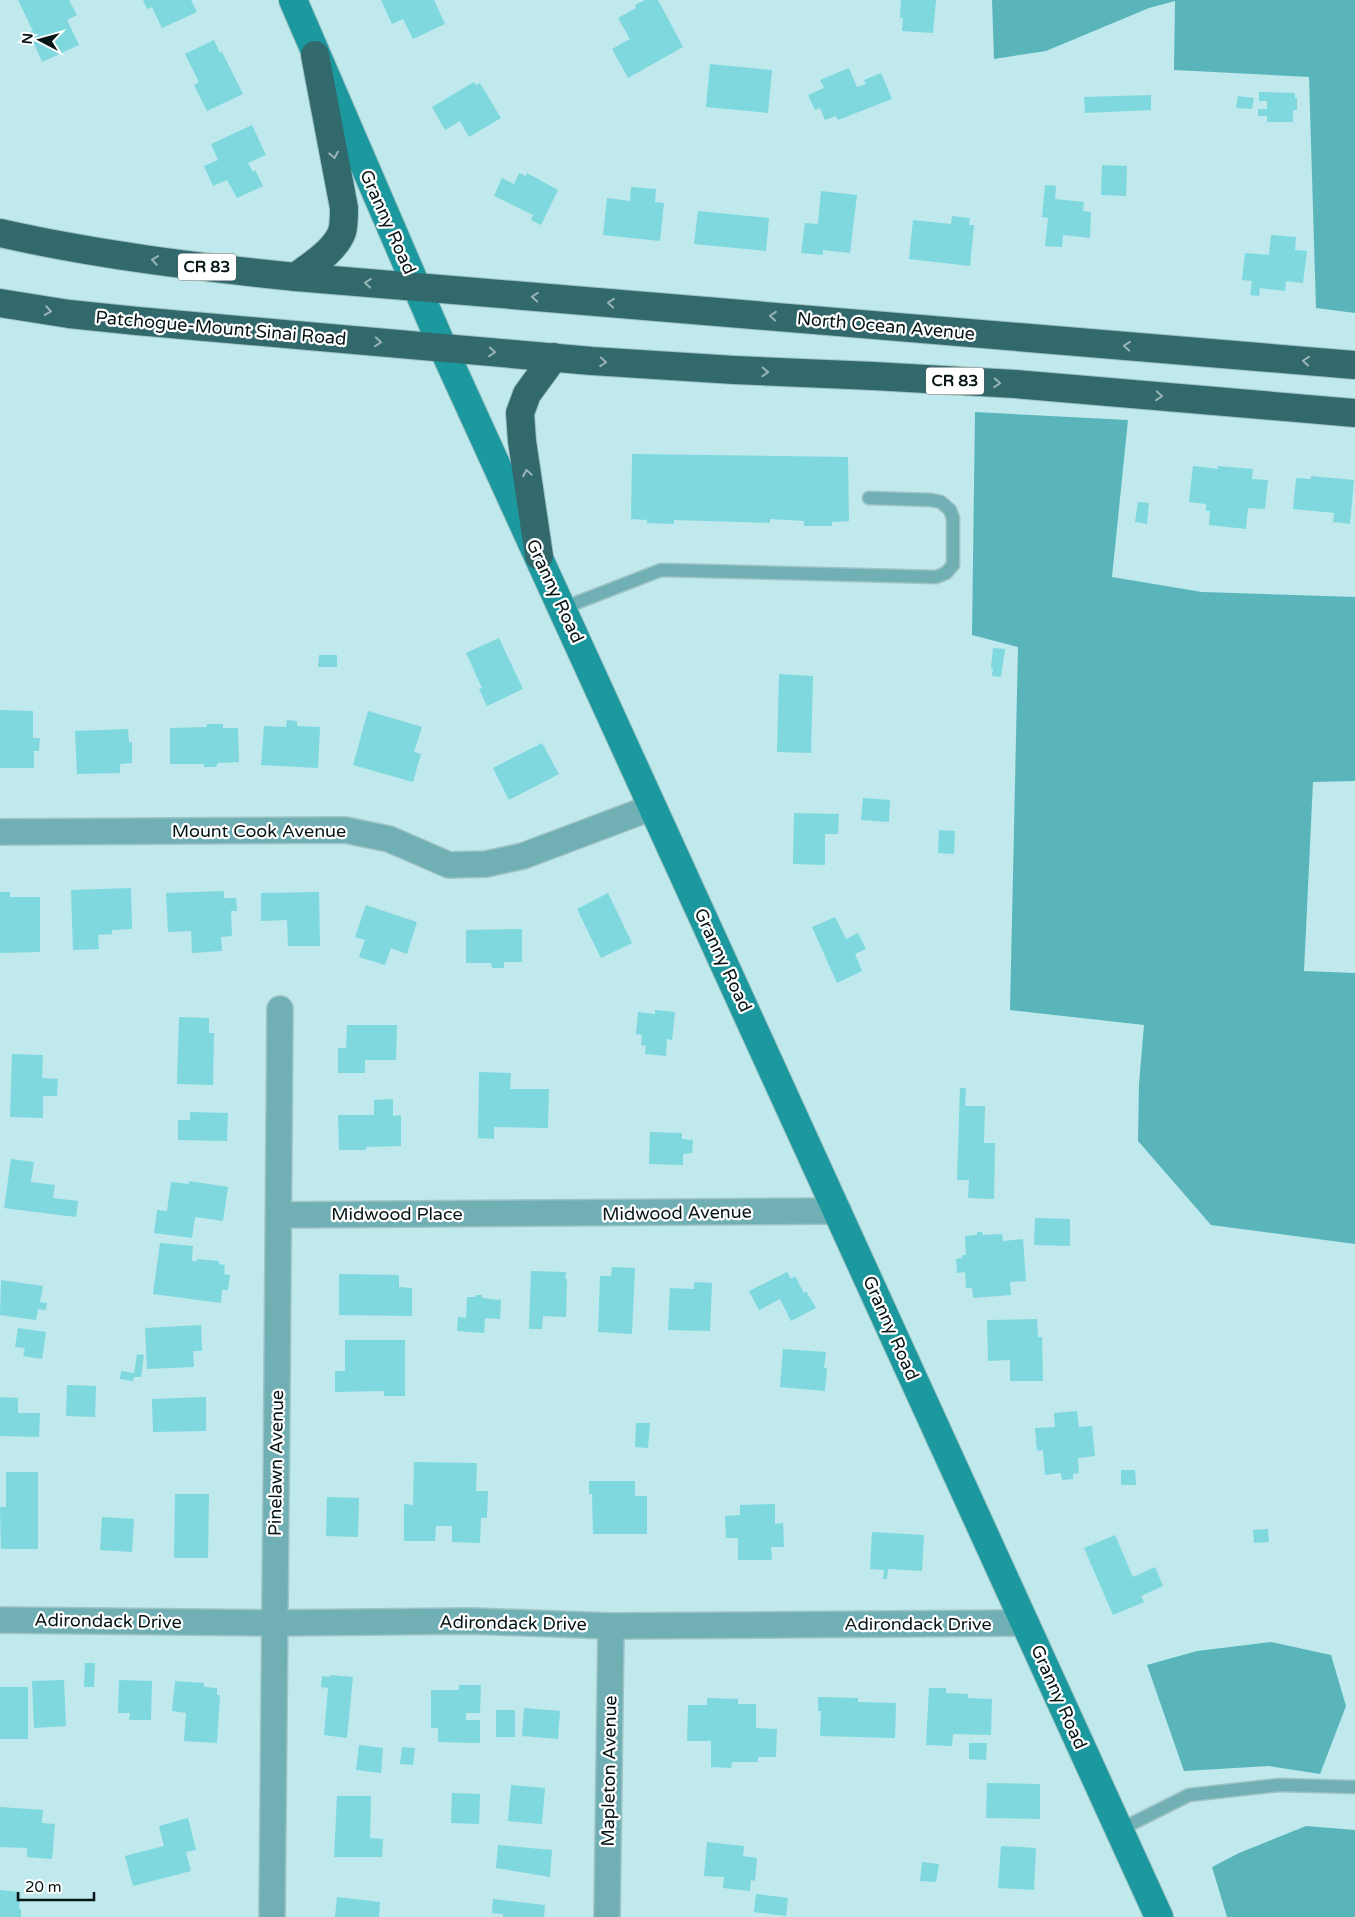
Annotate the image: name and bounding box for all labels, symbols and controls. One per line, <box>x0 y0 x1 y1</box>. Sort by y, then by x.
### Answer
north arrow <box>15 15 65 65</box>
text: N <box>19 32 37 45</box>
one-way arrow <box>328 151 339 159</box>
street label: Granny Road <box>355 166 421 278</box>
road number: CR 83 <box>178 253 236 280</box>
one-way arrow <box>150 255 158 266</box>
one-way arrow <box>364 277 372 288</box>
one-way arrow <box>530 291 538 302</box>
one-way arrow <box>607 297 615 308</box>
one-way arrow <box>44 305 53 315</box>
street label: Patchogue-Mount Sinai Road <box>95 306 347 350</box>
street label: North Ocean Avenue <box>796 307 976 345</box>
one-way arrow <box>769 311 777 322</box>
one-way arrow <box>374 336 382 347</box>
one-way arrow <box>1123 341 1131 352</box>
one-way arrow <box>488 346 496 357</box>
one-way arrow <box>599 356 607 367</box>
one-way arrow <box>1302 356 1310 367</box>
one-way arrow <box>761 366 769 377</box>
road number: CR 83 <box>926 368 984 394</box>
one-way arrow <box>993 378 1001 389</box>
one-way arrow <box>1155 390 1163 401</box>
one-way arrow <box>522 469 532 478</box>
street label: Granny Road <box>521 536 589 646</box>
street label: Mount Cook Avenue <box>172 820 346 842</box>
street label: Granny Road <box>689 905 757 1015</box>
street label: Midwood Avenue <box>602 1201 752 1225</box>
street label: Midwood Place <box>331 1203 463 1225</box>
street label: Granny Road <box>858 1272 924 1384</box>
street label: Pinelawn Avenue <box>264 1390 288 1536</box>
street label: Adirondack Drive <box>34 1609 182 1633</box>
street label: Adirondack Drive <box>439 1611 587 1635</box>
street label: Adirondack Drive <box>844 1613 992 1635</box>
street label: Granny Road <box>1026 1641 1092 1753</box>
street label: Mapleton Avenue <box>597 1695 621 1847</box>
scale bar <box>18 1870 94 1902</box>
text: 20 m <box>25 1878 62 1896</box>

